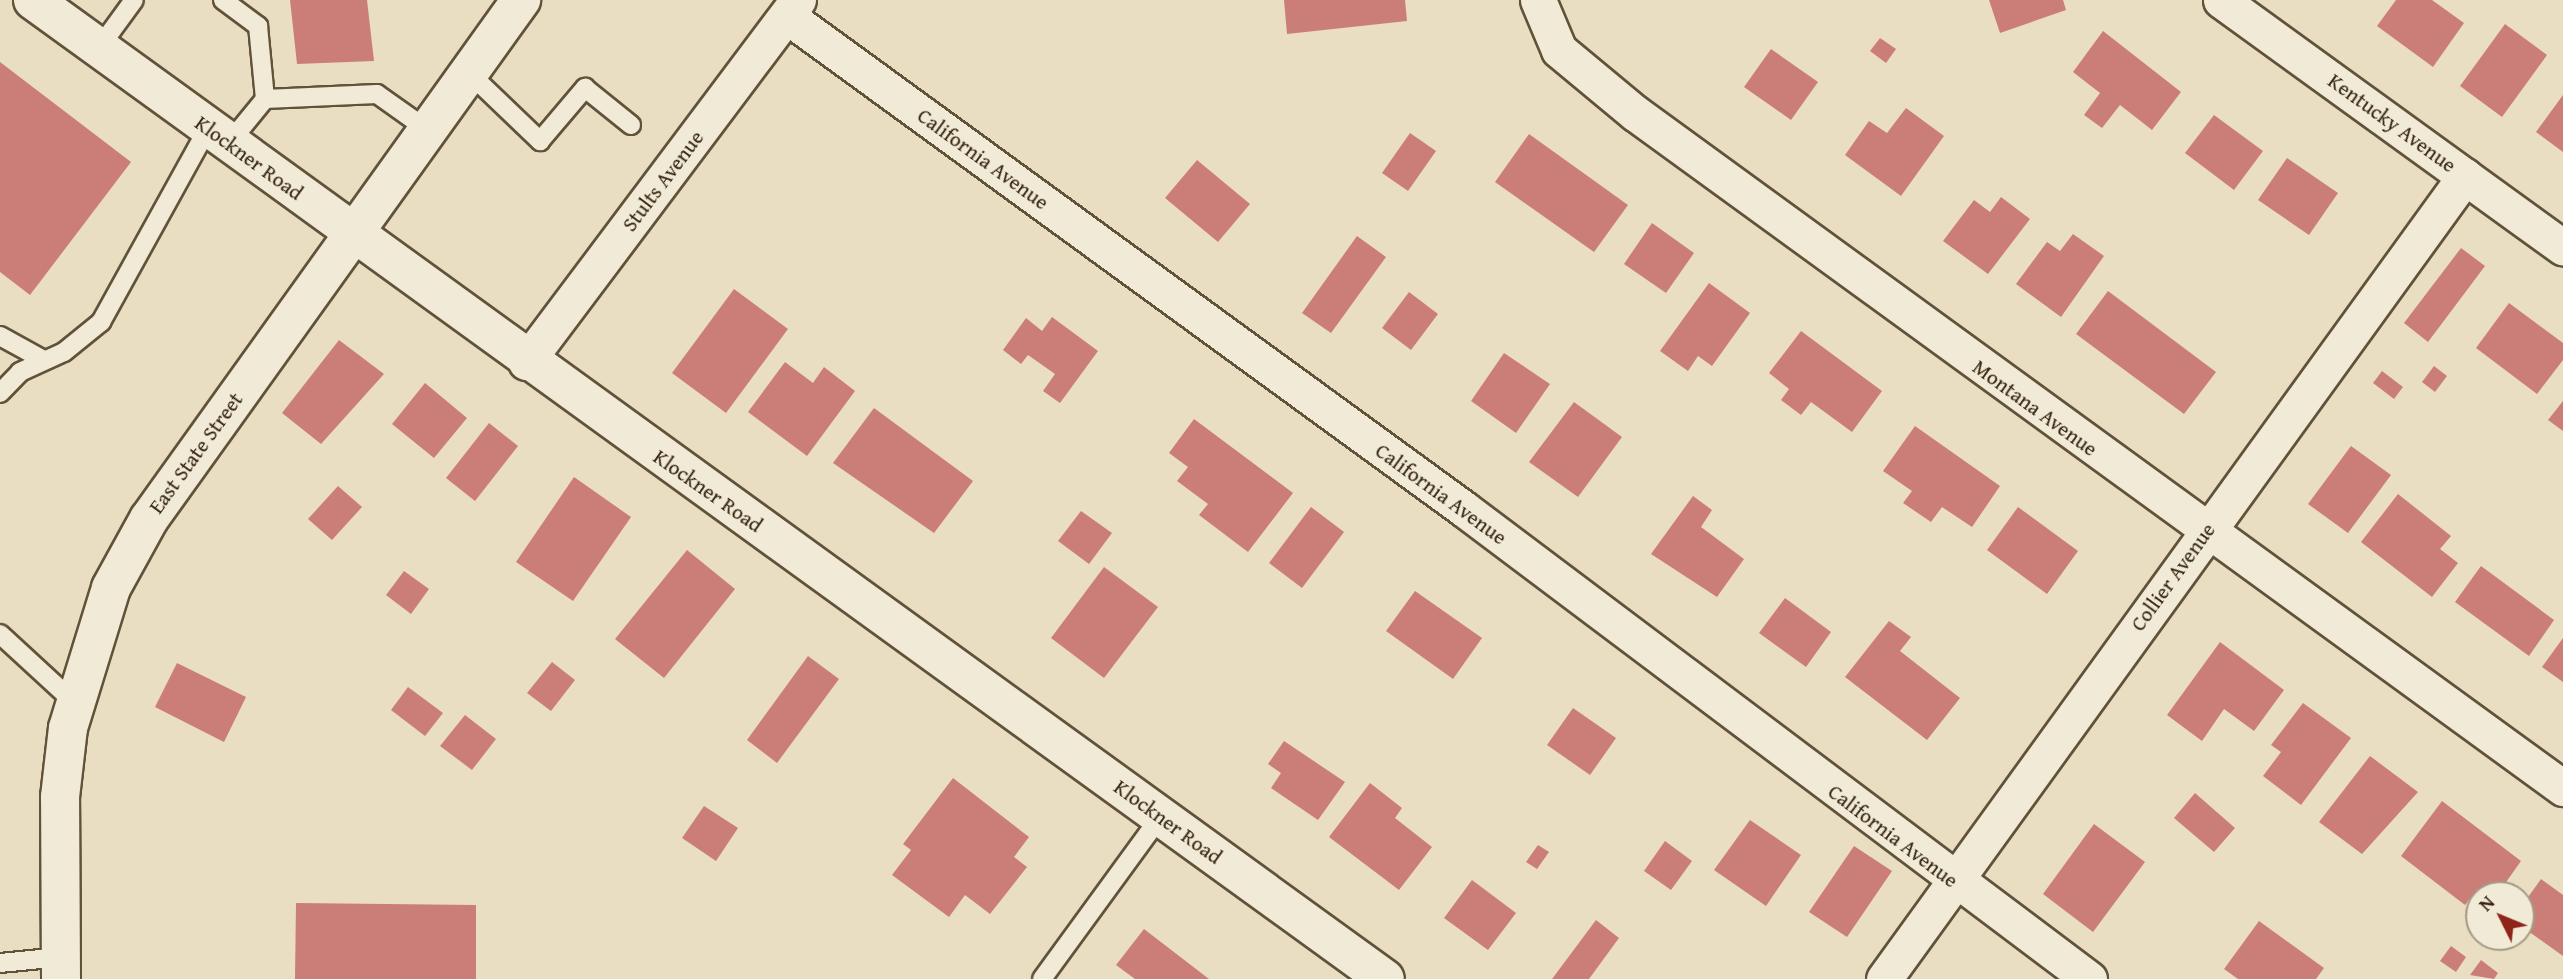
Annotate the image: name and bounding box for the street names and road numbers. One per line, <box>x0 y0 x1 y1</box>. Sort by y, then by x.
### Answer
street label: Kentucky Avenue <box>2323 68 2461 178</box>
street label: California Avenue <box>912 103 1054 215</box>
street label: Klockner Road <box>190 110 308 206</box>
street label: Stults Avenue <box>617 126 709 236</box>
street label: Montana Avenue <box>1968 354 2102 462</box>
street label: East State Street <box>144 388 248 518</box>
street label: California Avenue <box>1370 438 1512 550</box>
street label: Klockner Road <box>649 444 767 538</box>
street label: Collier Avenue <box>2125 518 2221 636</box>
street label: Klockner Road <box>1109 774 1227 870</box>
street label: California Avenue <box>1823 779 1963 893</box>

